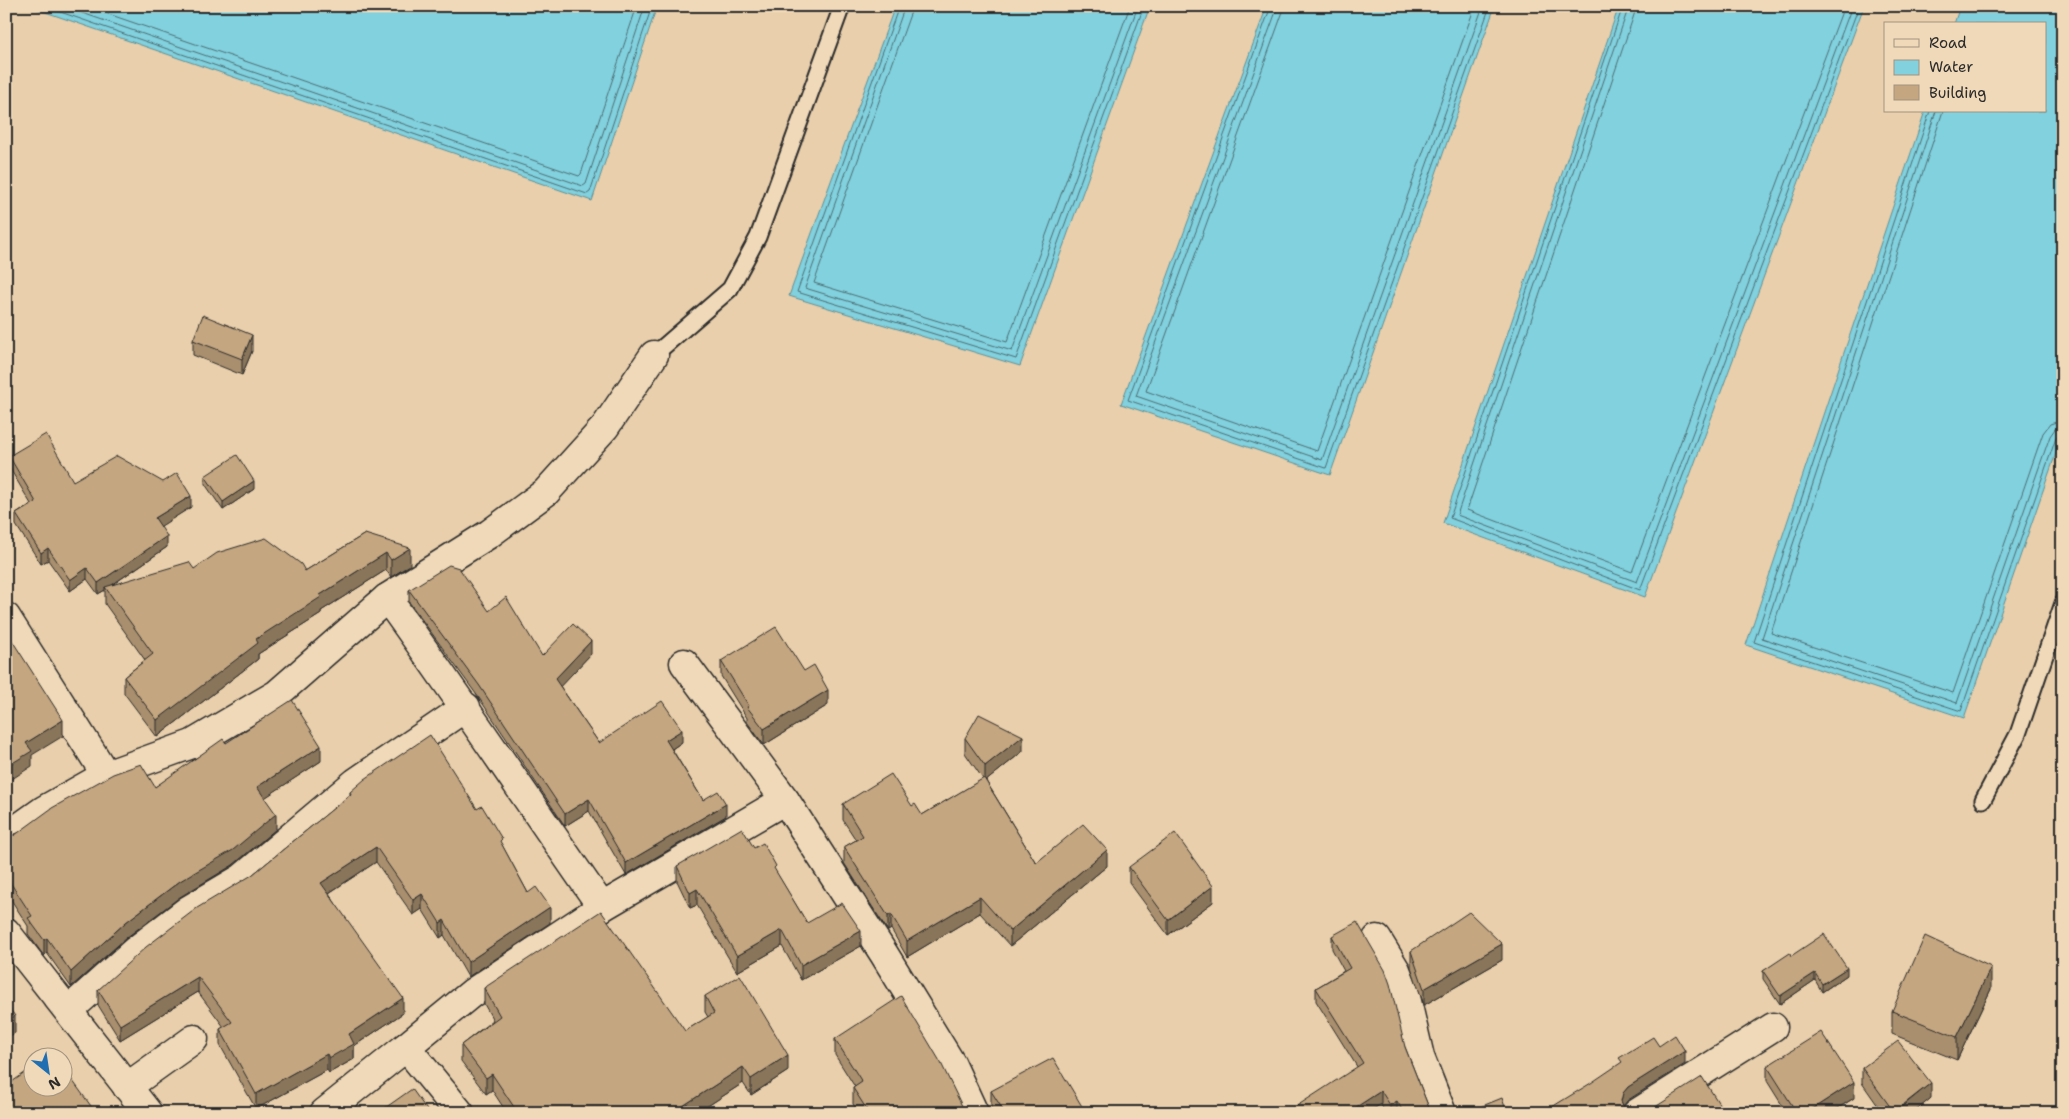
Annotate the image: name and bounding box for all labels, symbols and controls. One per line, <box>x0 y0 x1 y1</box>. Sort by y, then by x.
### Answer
legend <box>1884 22 2046 112</box>
text: Road <box>1929 33 1967 53</box>
text: Water <box>1929 57 1973 77</box>
text: Building <box>1929 83 1986 103</box>
north arrow <box>22 1046 72 1096</box>
text: N <box>45 1073 64 1094</box>

